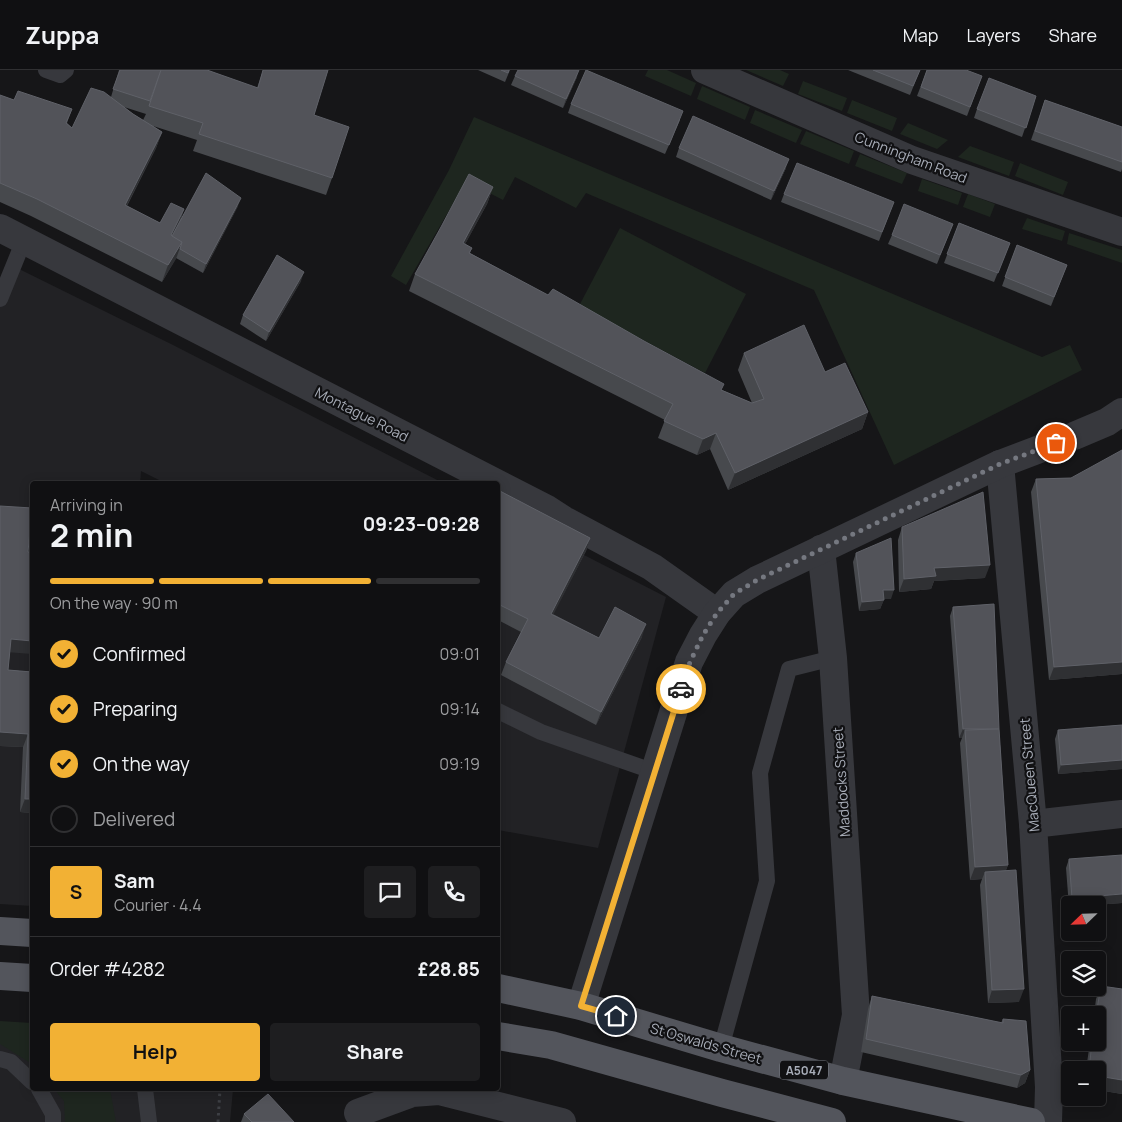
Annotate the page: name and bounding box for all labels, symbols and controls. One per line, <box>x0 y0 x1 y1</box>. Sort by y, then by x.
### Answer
text: Zuppa <box>25 18 99 51</box>
text: Map <box>903 23 938 47</box>
text: Layers <box>966 23 1020 47</box>
text: Share <box>1048 23 1097 47</box>
street label: Cunningham Road <box>852 127 970 187</box>
street label: Montague Road <box>312 382 412 446</box>
pin <box>1035 422 1077 464</box>
icon: bag <box>1042 429 1070 457</box>
text: Arriving in <box>50 494 123 516</box>
text: 09:23–09:28 <box>363 511 480 537</box>
text: 2 min <box>50 513 133 557</box>
text: On the way · 90 m <box>50 592 178 614</box>
icon: check <box>50 640 78 668</box>
text: Confirmed <box>93 641 186 667</box>
text: 09:01 <box>440 643 480 665</box>
courier <box>656 664 706 714</box>
icon: car <box>667 675 695 703</box>
icon: check <box>50 695 78 723</box>
text: Preparing <box>93 696 178 722</box>
text: 09:14 <box>440 698 480 720</box>
street label: MacQueen Street <box>1015 717 1043 833</box>
street label: Maddocks Street <box>828 726 854 838</box>
icon: check <box>50 750 78 778</box>
text: On the way <box>93 751 190 777</box>
text: 09:19 <box>439 753 480 775</box>
text: Delivered <box>93 806 175 832</box>
button: chat <box>364 866 416 918</box>
button: phone <box>428 866 480 918</box>
text: Sam <box>114 868 155 894</box>
text: S <box>70 879 82 905</box>
text: Courier · 4.4 <box>114 894 202 916</box>
north arrow <box>1061 896 1106 941</box>
map controls <box>1061 896 1106 1106</box>
button: layers <box>1061 951 1106 996</box>
text: Order #4282 <box>50 956 165 982</box>
text: £28.85 <box>418 956 480 982</box>
pin <box>595 995 637 1037</box>
icon: home <box>602 1002 630 1030</box>
button: + <box>1061 1006 1106 1051</box>
street label: St Oswalds Street <box>648 1018 764 1068</box>
button: Help <box>50 1023 260 1081</box>
button: Share <box>270 1023 480 1081</box>
road number: A5047 <box>780 1060 828 1080</box>
button: − <box>1061 1061 1106 1106</box>

